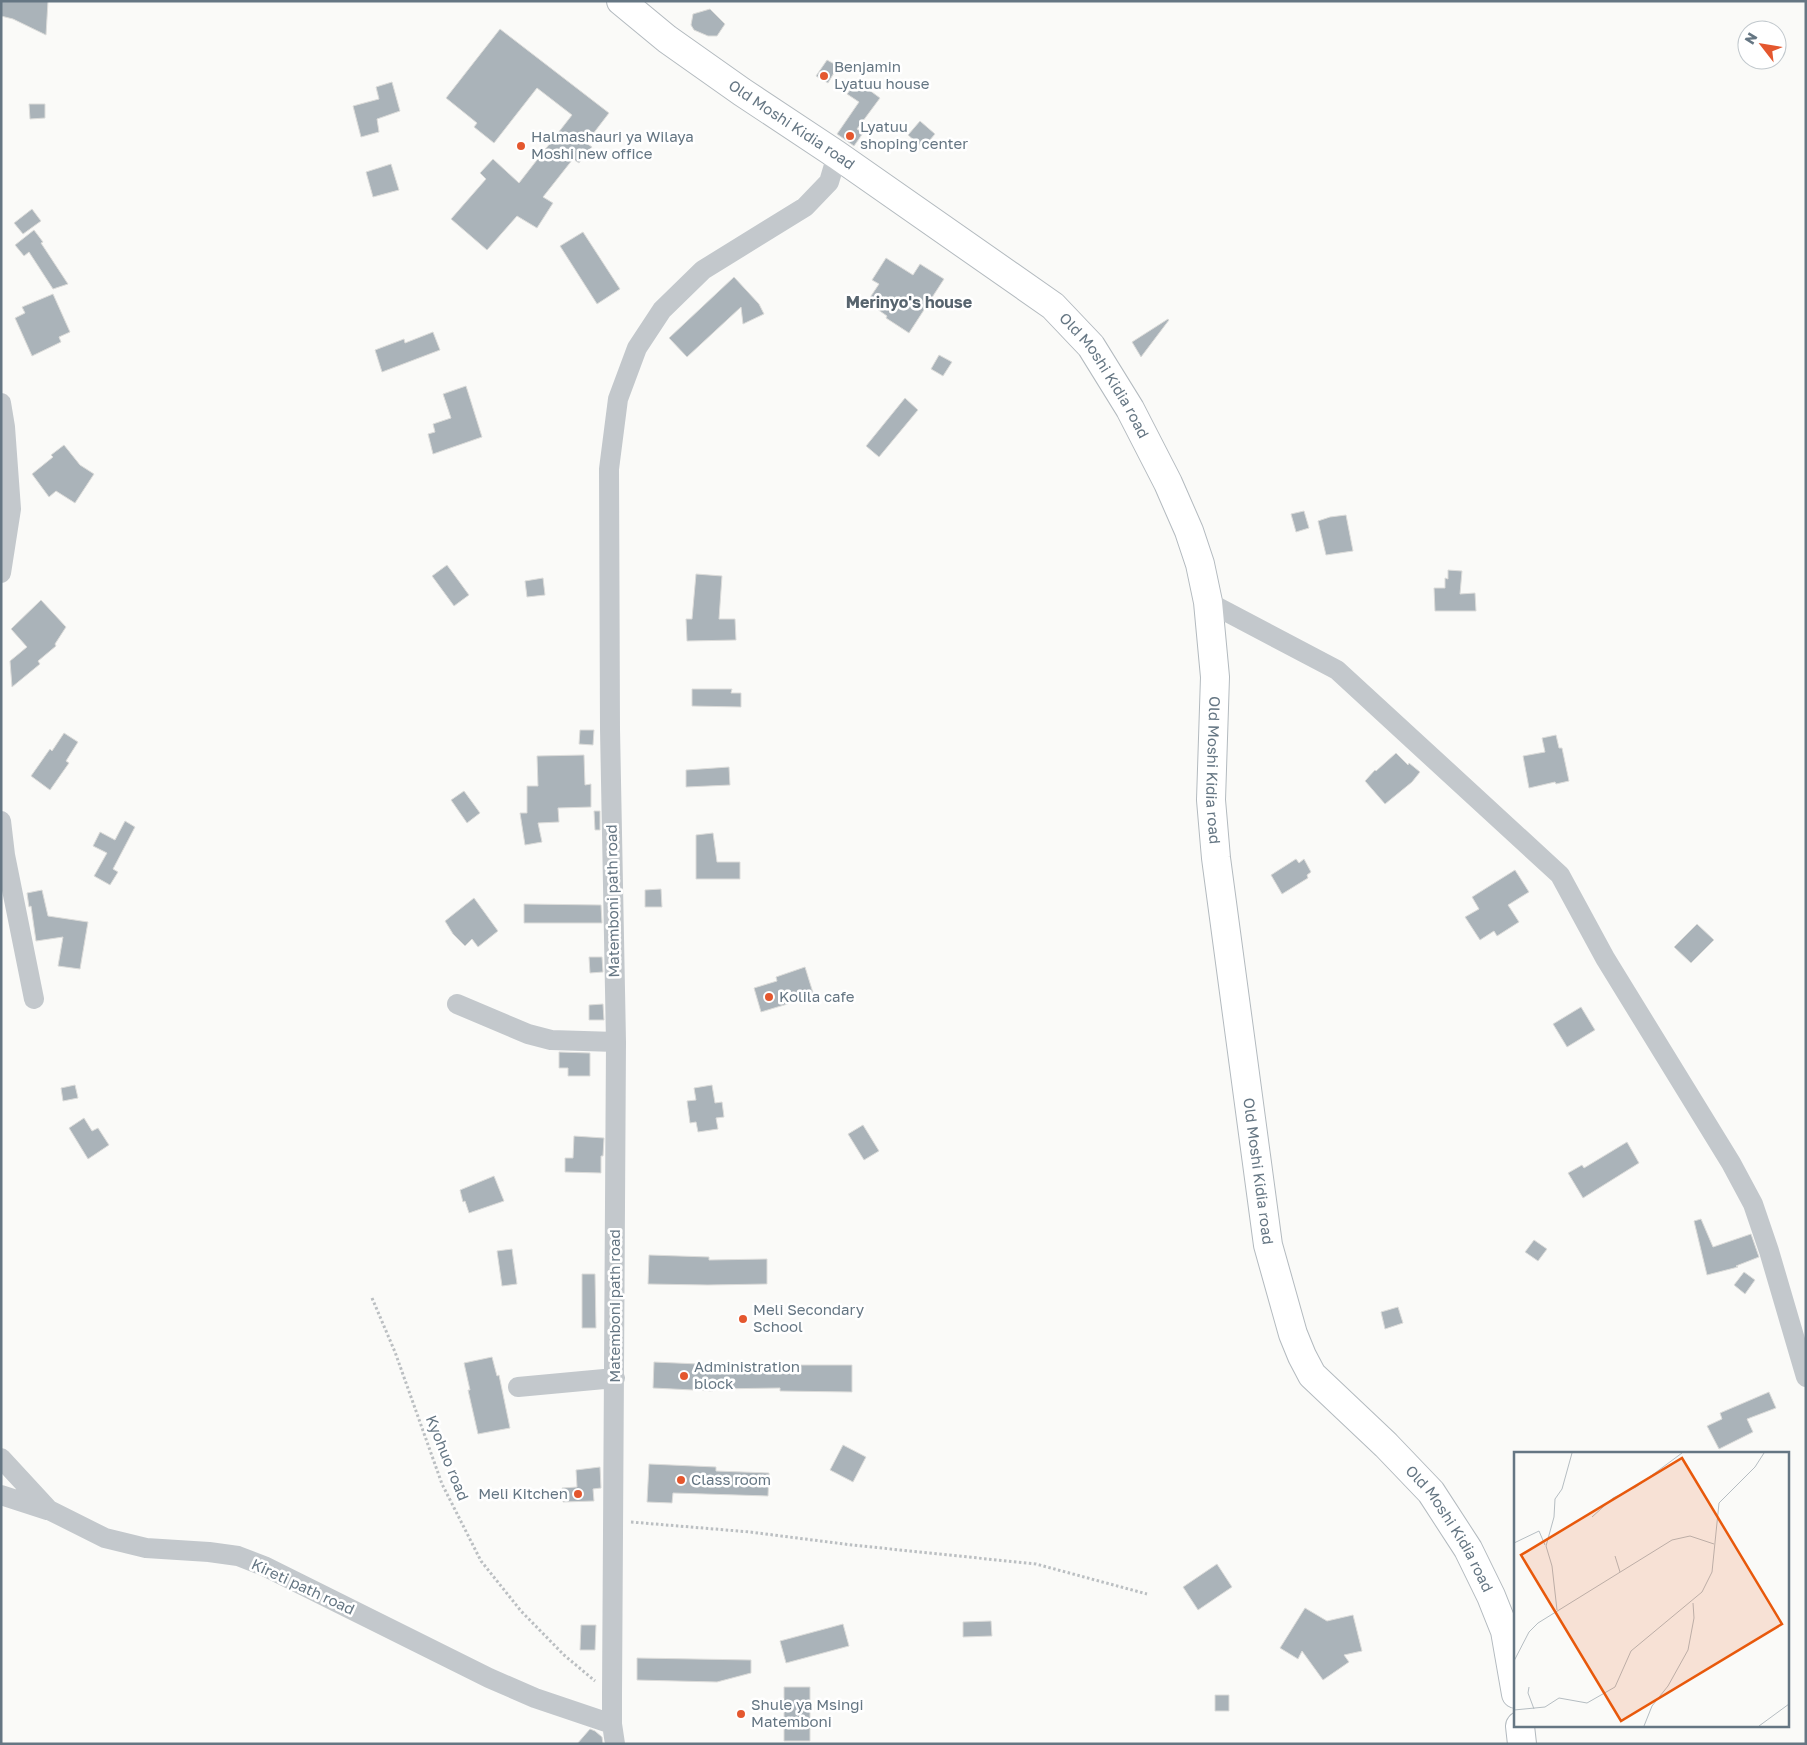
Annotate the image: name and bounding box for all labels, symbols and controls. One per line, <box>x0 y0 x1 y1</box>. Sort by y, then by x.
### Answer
north arrow <box>1737 20 1787 70</box>
text: N <box>1740 29 1760 47</box>
place label: Benjamin Lyatuu house <box>834 57 930 92</box>
marker: Benjamin Lyatuu house <box>818 70 830 82</box>
street label: Old Moshi Kidia road <box>726 75 859 173</box>
place label: Lyatuu shoping center <box>860 117 968 152</box>
place label: Halmashauri ya Wilaya Moshi new office <box>531 127 694 162</box>
marker: Lyatuu shoping center <box>844 130 856 142</box>
marker: Halmashauri ya Wilaya Moshi new office <box>515 140 527 152</box>
district label: Merinyo's house <box>846 292 972 312</box>
street label: Old Moshi Kidia road <box>1056 309 1153 441</box>
street label: Old Moshi Kidia road <box>1203 696 1225 845</box>
street label: Matemboni path road <box>602 824 622 978</box>
place label: Kolila cafe <box>779 987 855 1005</box>
marker: Kolila cafe <box>763 991 775 1003</box>
street label: Old Moshi Kidia road <box>1240 1096 1278 1245</box>
street label: Matemboni path road <box>605 1229 623 1383</box>
place label: Meli Secondary School <box>753 1300 865 1335</box>
marker: Meli Secondary School <box>737 1313 749 1325</box>
place label: Administration block <box>694 1357 800 1392</box>
marker: Administration block <box>678 1370 690 1382</box>
street label: Kyohuo road <box>423 1412 473 1503</box>
inset map <box>1514 1452 1790 1728</box>
street label: Old Moshi Kidia road <box>1402 1461 1498 1595</box>
place label: Class room <box>691 1470 771 1488</box>
marker: Class room <box>675 1474 687 1486</box>
place label: Meli Kitchen <box>478 1484 568 1502</box>
marker: Meli Kitchen <box>572 1488 584 1500</box>
street label: Kireti path road <box>249 1554 358 1618</box>
place label: Shule ya Msingi Matemboni <box>751 1695 864 1730</box>
marker: Shule ya Msingi Matemboni <box>735 1708 747 1720</box>

